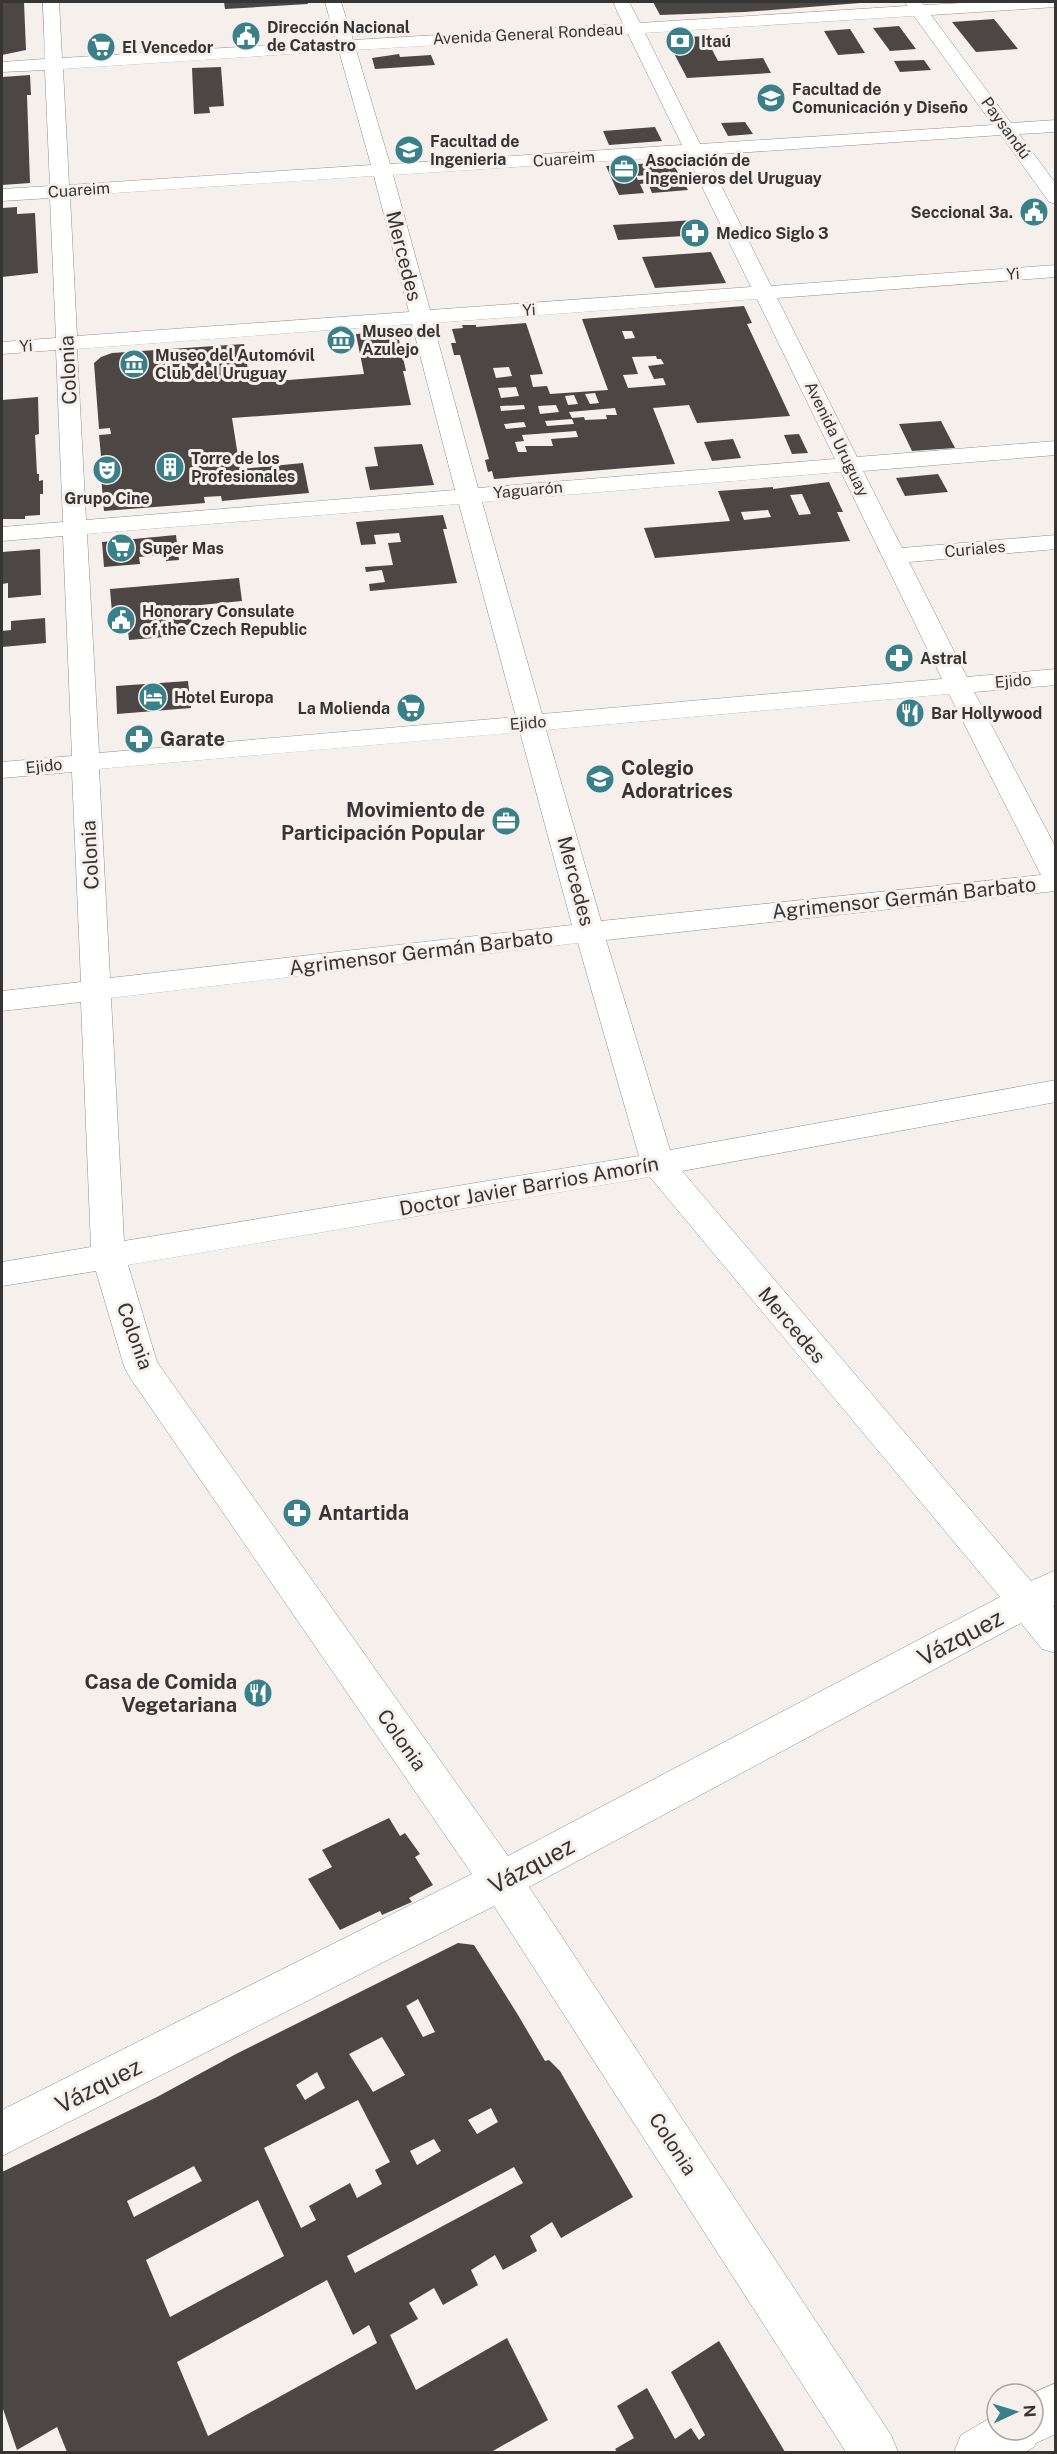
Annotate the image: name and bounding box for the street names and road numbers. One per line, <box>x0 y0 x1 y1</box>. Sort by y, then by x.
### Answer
street label: Avenida General Rondeau <box>432 20 624 48</box>
street label: Paysandú <box>977 93 1035 163</box>
street label: Cuareim <box>532 147 596 171</box>
street label: Cuareim <box>47 178 111 202</box>
street label: Mercedes <box>381 208 427 304</box>
street label: Yi <box>1006 264 1020 284</box>
street label: Yi <box>522 300 536 320</box>
street label: Colonia <box>54 335 82 405</box>
street label: Yi <box>19 336 33 356</box>
street label: Avenida Uruguay <box>801 378 873 500</box>
street label: Yaguarón <box>492 477 564 503</box>
street label: Curiales <box>944 537 1006 561</box>
street label: Ejido <box>994 670 1032 692</box>
street label: Ejido <box>509 712 547 734</box>
street label: Ejido <box>25 755 63 777</box>
street label: Colonia <box>76 820 104 890</box>
street label: Mercedes <box>553 833 599 929</box>
street label: Agrimensor Germán Barbato <box>771 872 1037 924</box>
street label: Agrimensor Germán Barbato <box>288 924 554 980</box>
street label: Doctor Javier Barrios Amorín <box>397 1151 661 1221</box>
street label: Mercedes <box>753 1282 831 1368</box>
street label: Colonia <box>112 1299 158 1373</box>
street label: Vázquez <box>912 1603 1008 1671</box>
street label: Colonia <box>372 1705 432 1775</box>
street label: Vázquez <box>483 1831 579 1899</box>
street label: Vázquez <box>50 2051 146 2119</box>
street label: Colonia <box>644 2108 702 2180</box>

